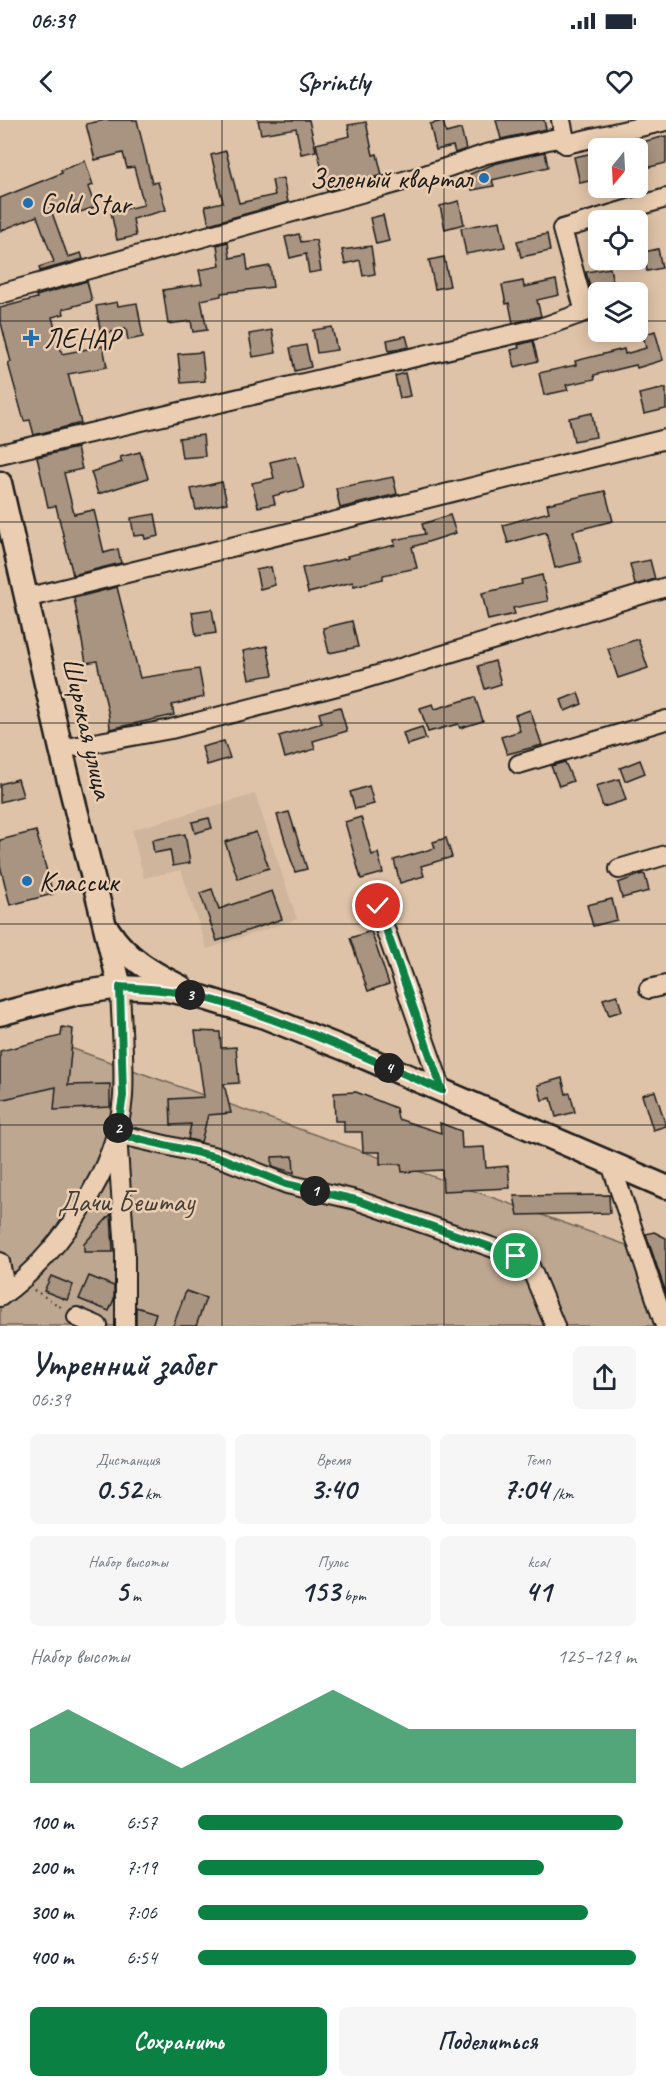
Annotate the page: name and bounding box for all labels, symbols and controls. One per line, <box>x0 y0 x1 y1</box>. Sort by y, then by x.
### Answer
text: 06:39 <box>30 7 74 35</box>
text: Sprintly <box>296 64 370 98</box>
icon: back <box>30 65 63 98</box>
icon: heart <box>603 65 636 98</box>
north arrow <box>588 138 648 198</box>
map controls <box>588 138 648 342</box>
place label: Зеленый квартал <box>309 161 474 196</box>
marker: Зеленый квартал <box>477 171 491 185</box>
place label: Gold Star <box>40 186 133 221</box>
marker: Gold Star <box>21 196 35 210</box>
button: locate <box>588 210 648 270</box>
button: layers <box>588 282 648 342</box>
place label: ЛЕНАР <box>44 321 123 356</box>
marker: ЛЕНАР <box>22 329 40 347</box>
street label: Широкая улица <box>55 654 122 804</box>
place label: Классик <box>39 864 121 899</box>
marker: Классик <box>20 874 34 888</box>
pin <box>352 880 403 931</box>
icon: check <box>361 889 394 922</box>
pin: 3 <box>175 980 205 1010</box>
text: 3 <box>186 985 194 1005</box>
pin: 4 <box>374 1053 404 1083</box>
text: 4 <box>385 1058 393 1078</box>
pin: 2 <box>103 1113 133 1143</box>
text: 2 <box>114 1118 122 1138</box>
pin: 1 <box>300 1176 330 1206</box>
text: 1 <box>311 1181 319 1201</box>
park label: Дачи Бештау <box>58 1184 197 1219</box>
pin <box>490 1230 541 1281</box>
icon: arrive <box>499 1239 532 1272</box>
text: Утренний забег <box>30 1343 214 1385</box>
button: share <box>573 1346 636 1409</box>
text: 06:39 <box>30 1387 70 1412</box>
text: Дистанция <box>96 1450 160 1470</box>
text: Время <box>316 1450 350 1470</box>
text: Темп <box>525 1450 551 1470</box>
text: 0.52 <box>95 1470 141 1508</box>
text: 3:40 <box>310 1470 356 1508</box>
text: 7:04 <box>502 1470 549 1508</box>
text: km <box>141 1484 161 1504</box>
text: /km <box>549 1484 574 1504</box>
text: Набор высоты <box>88 1552 168 1572</box>
text: Пульс <box>318 1552 348 1572</box>
text: kcal <box>527 1552 549 1572</box>
text: 5 <box>115 1572 128 1610</box>
text: 153 <box>300 1572 340 1610</box>
text: 41 <box>525 1572 552 1610</box>
text: m <box>128 1586 141 1606</box>
text: bpm <box>340 1586 366 1606</box>
text: Набор высоты <box>30 1644 129 1669</box>
text: 125–129 m <box>557 1644 636 1669</box>
text: 100 m <box>30 1810 73 1835</box>
text: 6:57 <box>126 1810 157 1835</box>
text: 200 m <box>30 1855 73 1880</box>
text: 7:19 <box>126 1855 157 1880</box>
text: 300 m <box>30 1900 73 1925</box>
text: 7:06 <box>126 1900 157 1925</box>
text: 400 m <box>30 1945 73 1970</box>
text: 6:54 <box>126 1945 157 1970</box>
button: Сохранить <box>30 2007 327 2076</box>
button: Поделиться <box>339 2007 636 2076</box>

